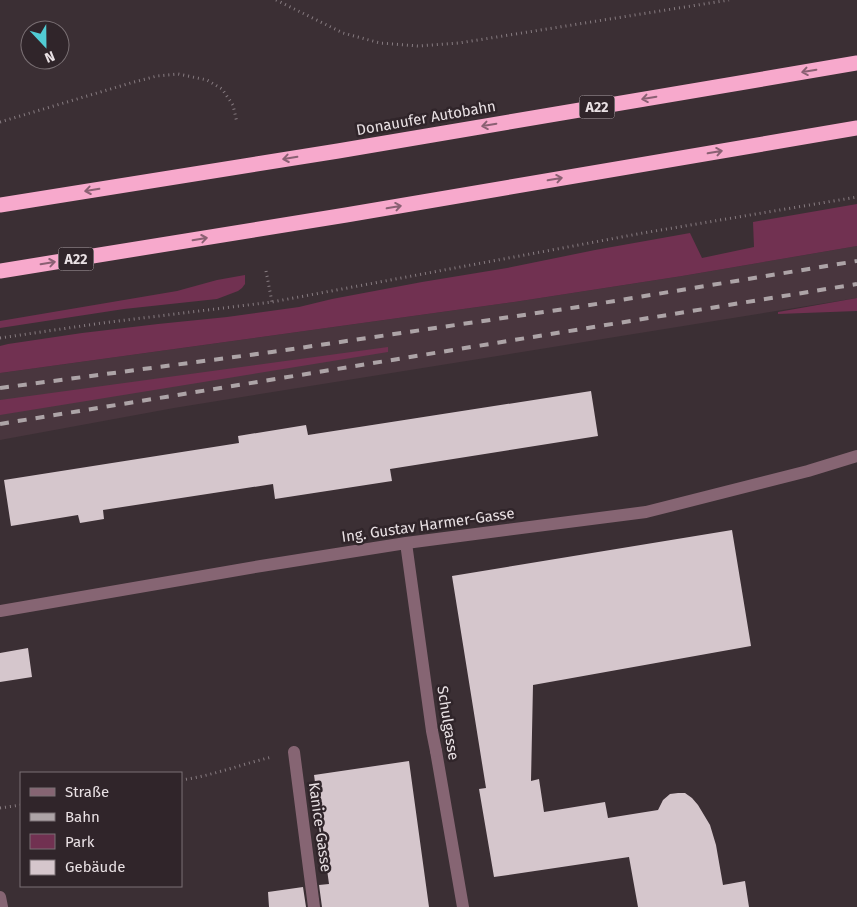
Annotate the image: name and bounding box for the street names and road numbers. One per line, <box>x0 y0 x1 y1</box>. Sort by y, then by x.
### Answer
road number: A22 <box>580 95 614 118</box>
street label: Donauufer Autobahn <box>355 97 497 139</box>
road number: A22 <box>58 248 94 270</box>
street label: Ing. Gustav Harmer-Gasse <box>340 504 516 546</box>
street label: Schulgasse <box>433 685 463 761</box>
street label: Kanice-Gasse <box>305 781 335 873</box>

